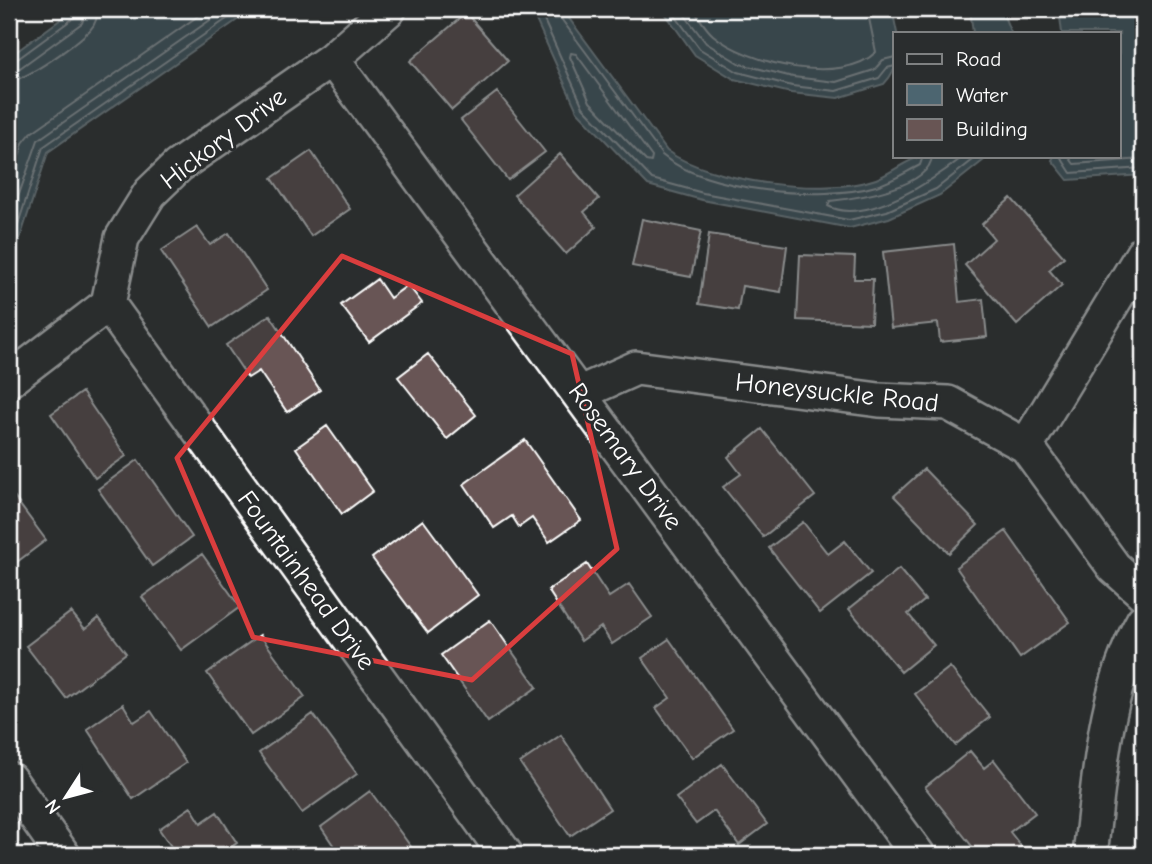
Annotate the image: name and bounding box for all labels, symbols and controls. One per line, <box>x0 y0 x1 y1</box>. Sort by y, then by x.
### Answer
legend <box>893 32 1120 158</box>
text: Road <box>956 47 1001 71</box>
street label: Hickory Drive <box>155 82 292 196</box>
text: Water <box>956 83 1009 107</box>
text: Building <box>956 117 1028 141</box>
street label: Honeysuckle Road <box>734 367 940 419</box>
street label: Rosemary Drive <box>562 377 688 536</box>
street label: Fountainhead Drive <box>231 485 381 676</box>
north arrow <box>32 762 102 832</box>
text: N <box>41 795 66 818</box>

